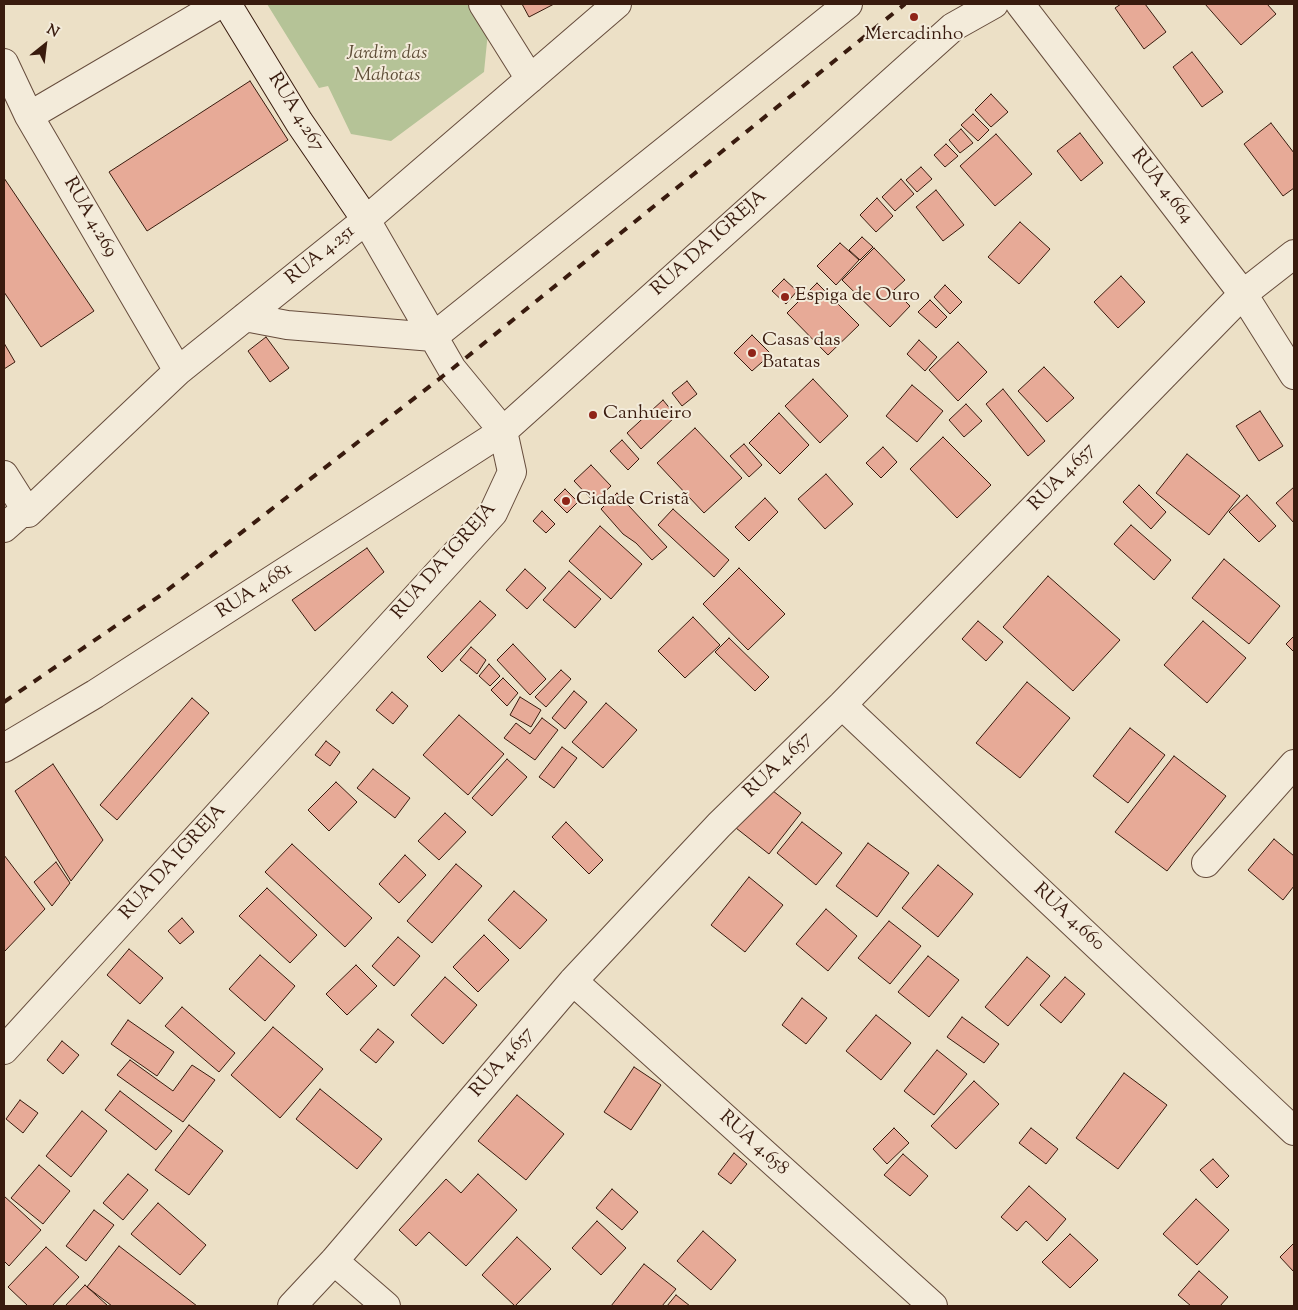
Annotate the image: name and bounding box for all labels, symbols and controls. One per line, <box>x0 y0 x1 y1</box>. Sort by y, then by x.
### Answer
marker: Mercadinho <box>908 11 920 23</box>
north arrow <box>20 20 70 70</box>
text: N <box>43 20 62 43</box>
place label: Mercadinho <box>865 25 963 47</box>
park label: Jardim das Mahotas <box>347 44 427 88</box>
street label: RUA 4.267 <box>262 69 328 157</box>
street label: RUA 4.664 <box>1125 145 1197 229</box>
street label: RUA 4.269 <box>57 174 121 262</box>
street label: RUA DA IGREJA <box>647 186 773 302</box>
street label: RUA 4.251 <box>282 221 360 291</box>
place label: Espiga de Ouro <box>795 286 920 308</box>
marker: Espiga de Ouro <box>779 291 791 303</box>
place label: Casas das Batatas <box>762 331 841 375</box>
marker: Casas das Batatas <box>746 347 758 359</box>
place label: Canhueiro <box>603 404 692 426</box>
marker: Canhueiro <box>587 409 599 421</box>
street label: RUA 4.657 <box>1025 439 1101 517</box>
place label: Cidade Cristã <box>576 490 689 512</box>
marker: Cidade Cristã <box>560 495 572 507</box>
street label: RUA DA IGREJA <box>388 499 502 625</box>
street label: RUA 4.681 <box>213 559 297 625</box>
street label: RUA 4.657 <box>740 728 818 804</box>
street label: RUA DA IGREJA <box>116 800 232 926</box>
street label: RUA 4.660 <box>1028 879 1108 957</box>
street label: RUA 4.657 <box>466 1023 540 1103</box>
street label: RUA 4.658 <box>713 1107 793 1181</box>

